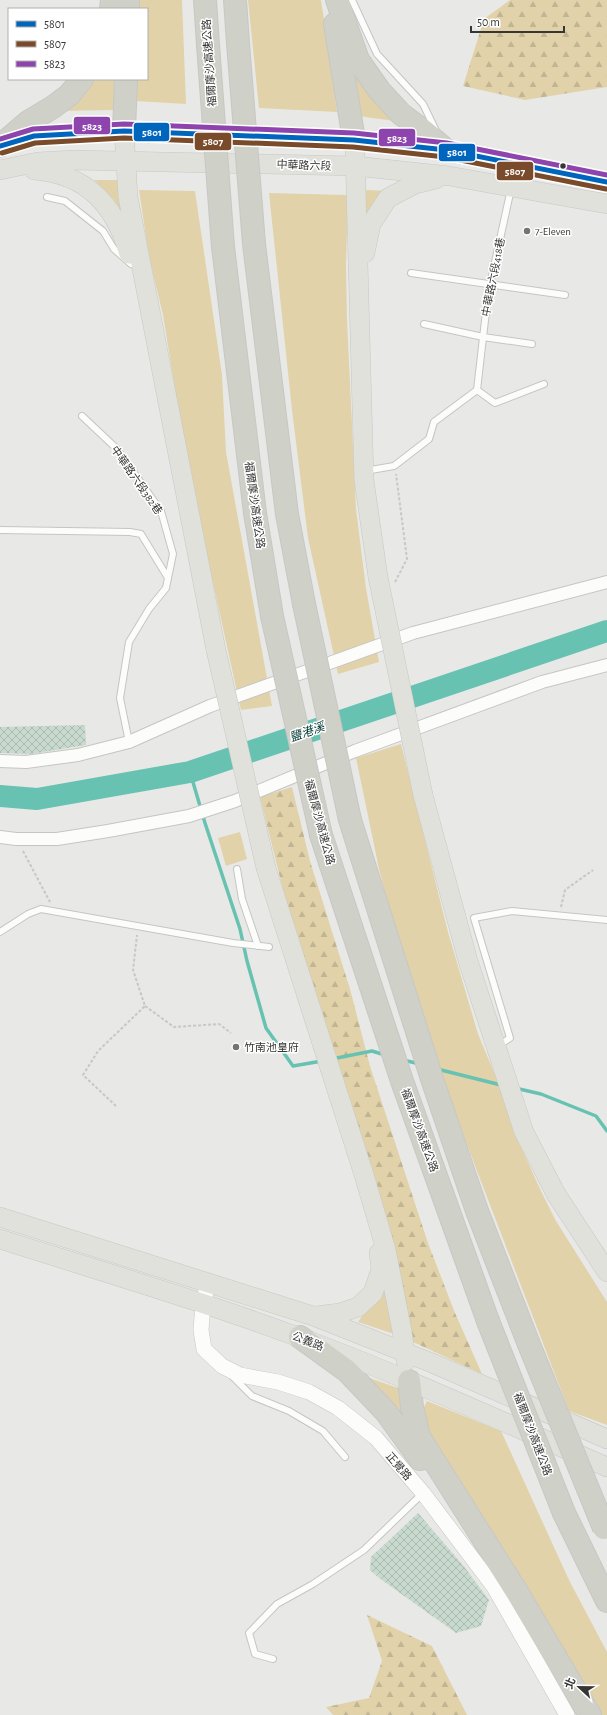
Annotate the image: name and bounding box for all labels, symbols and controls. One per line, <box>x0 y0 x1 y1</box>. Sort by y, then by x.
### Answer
legend <box>8 8 148 80</box>
scale bar <box>471 8 564 34</box>
text: 50 m <box>477 16 500 28</box>
text: 5801 <box>44 18 65 30</box>
street label: 福爾摩沙高速公路 <box>200 19 218 107</box>
text: 5807 <box>44 38 66 50</box>
text: 5823 <box>44 58 65 70</box>
line badge: 5823 <box>73 116 111 135</box>
text: 5823 <box>82 121 102 132</box>
line badge: 5801 <box>133 122 170 142</box>
text: 5801 <box>142 127 162 138</box>
line badge: 5823 <box>378 128 416 147</box>
line badge: 5807 <box>194 132 232 151</box>
text: 5823 <box>387 133 407 144</box>
text: 5807 <box>203 136 224 147</box>
line badge: 5801 <box>438 143 476 162</box>
text: 5801 <box>447 147 467 158</box>
street label: 中華路六段 <box>276 158 332 172</box>
line badge: 5807 <box>496 161 534 181</box>
unlabelled marker <box>558 161 568 171</box>
text: 5807 <box>505 166 526 177</box>
marker: 7-Eleven <box>522 226 532 236</box>
place label: 7-Eleven <box>535 226 571 237</box>
street label: 中華路六段418巷 <box>479 236 507 318</box>
street label: 中華路六段382巷 <box>109 443 165 517</box>
street label: 福爾摩沙高速公路 <box>243 461 267 549</box>
water label: 鹽港溪 <box>288 719 328 744</box>
street label: 福爾摩沙高速公路 <box>303 778 337 866</box>
place label: 竹南池皇府 <box>244 1041 299 1053</box>
marker: 竹南池皇府 <box>231 1042 241 1052</box>
street label: 福爾摩沙高速公路 <box>399 1087 441 1173</box>
street label: 公義路 <box>290 1329 326 1353</box>
street label: 福爾摩沙高速公路 <box>512 1391 554 1477</box>
street label: 正覺路 <box>384 1450 414 1482</box>
north arrow <box>559 1667 599 1707</box>
text: 北 <box>563 1676 577 1691</box>

